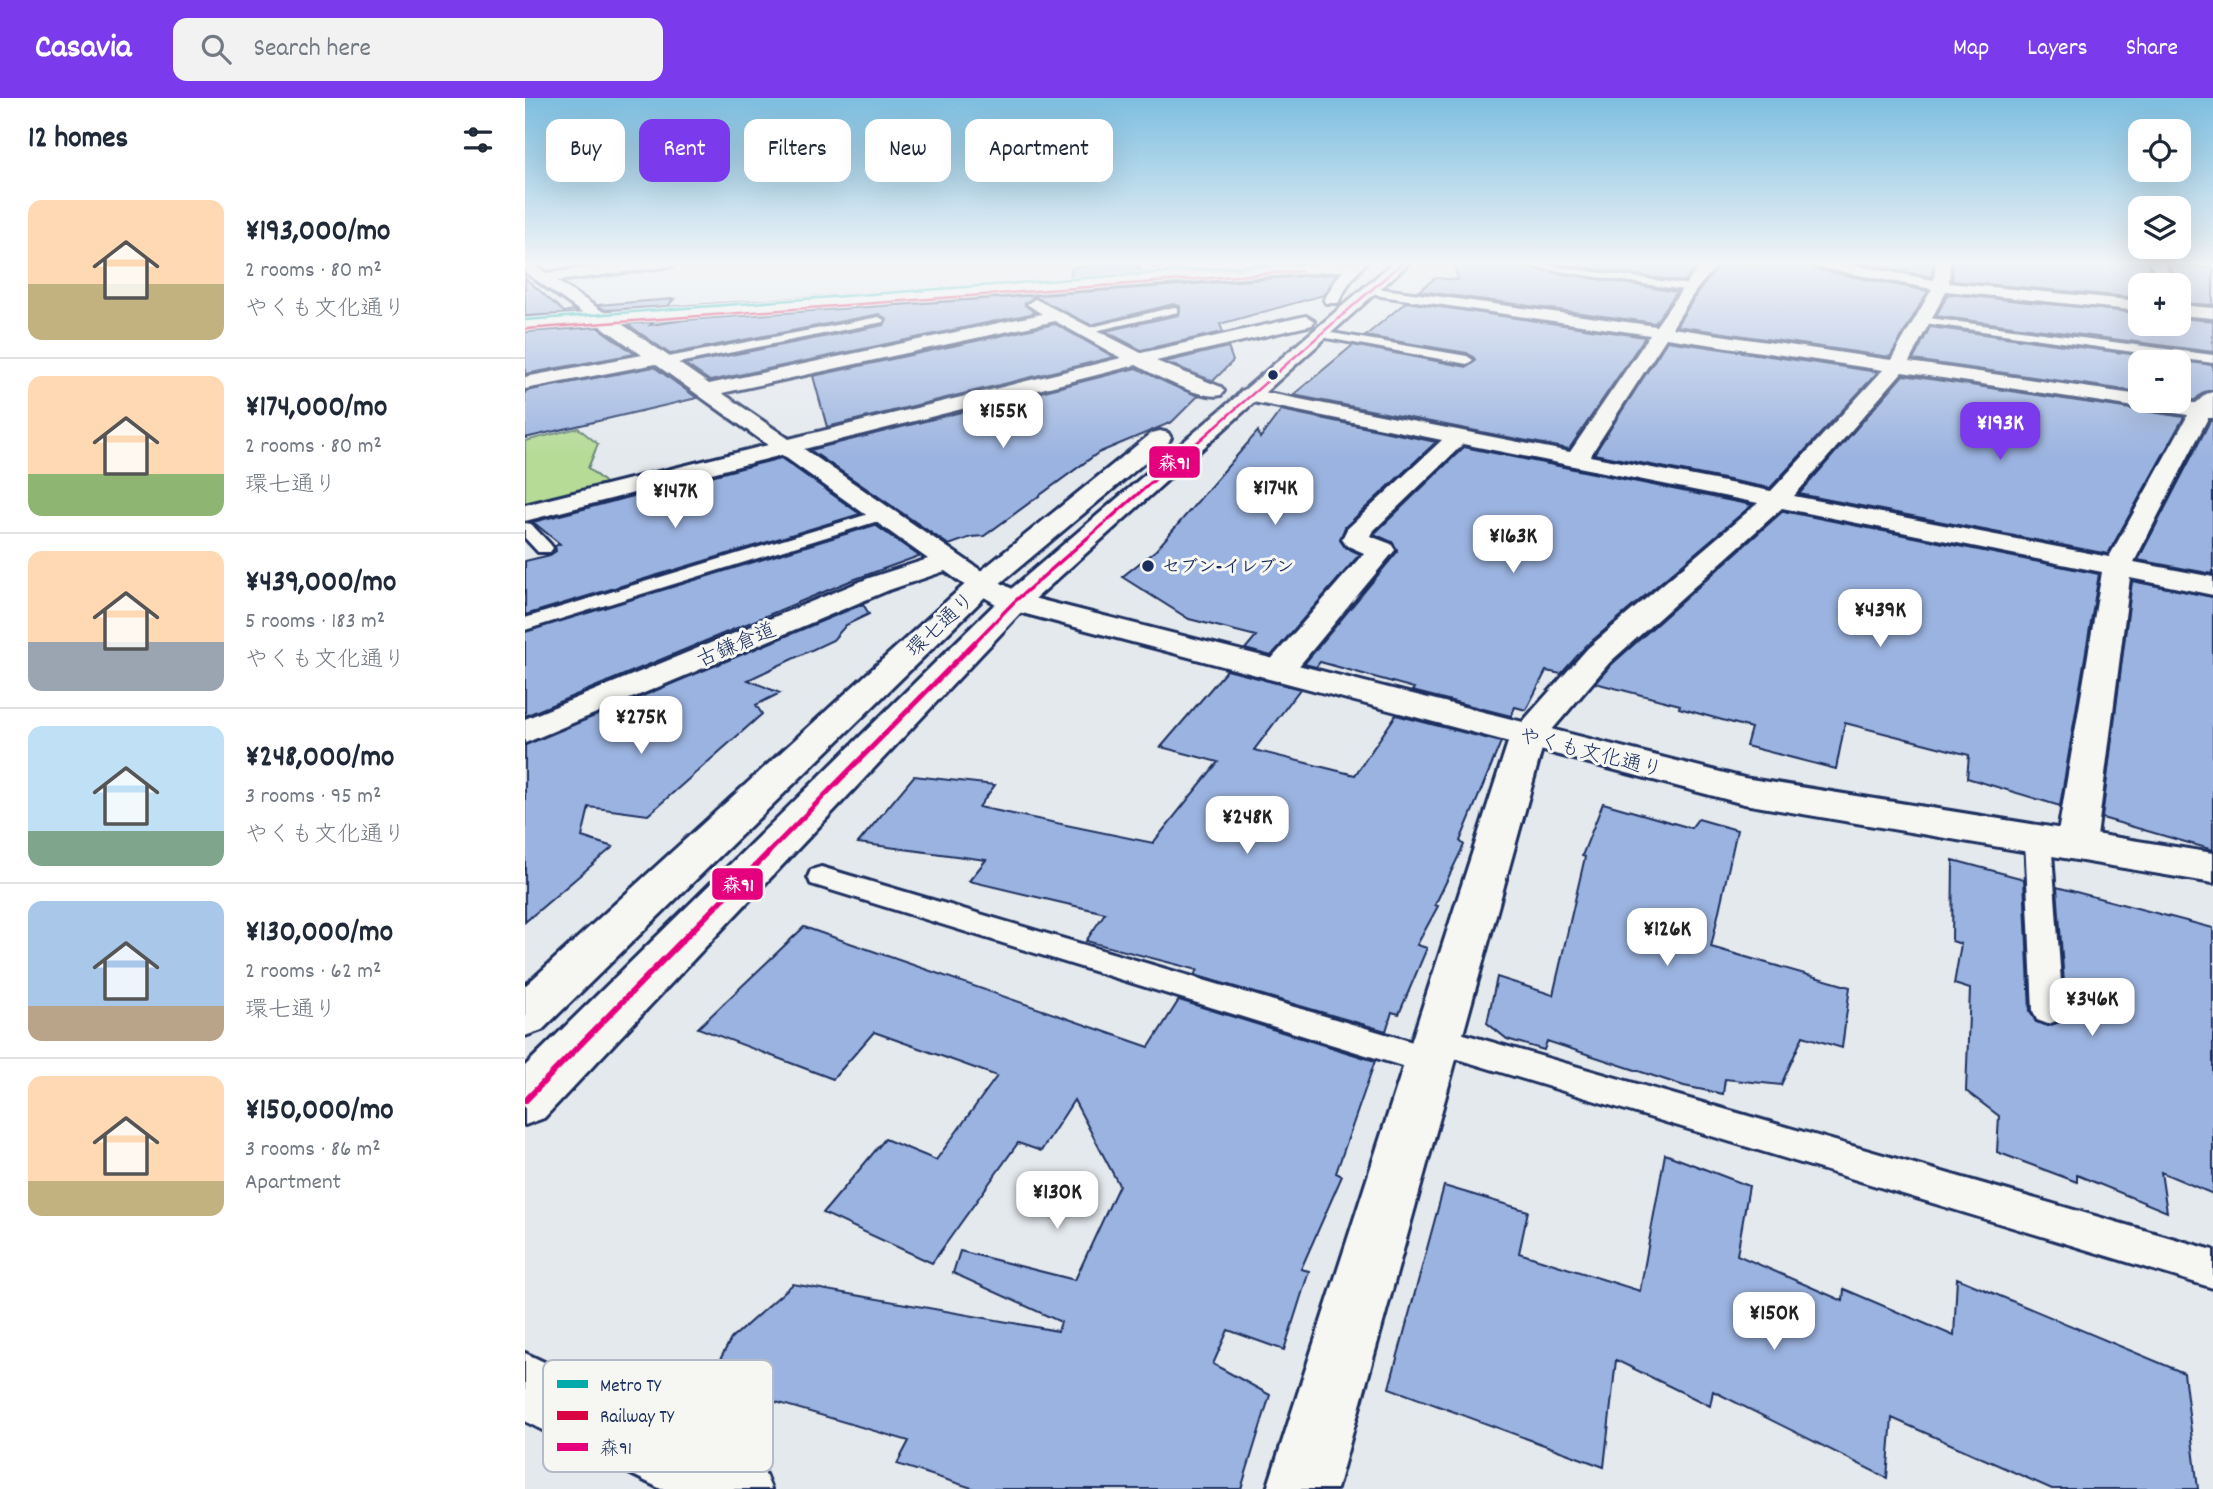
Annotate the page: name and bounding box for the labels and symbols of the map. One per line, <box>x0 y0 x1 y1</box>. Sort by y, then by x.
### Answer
unlabelled marker <box>1266 368 1280 382</box>
pin: ¥155K <box>954 390 1052 450</box>
pin: ¥193K <box>1951 402 2049 462</box>
line badge: 森91 <box>1148 445 1201 479</box>
text: 森91 <box>1158 452 1190 479</box>
pin: ¥174K <box>1226 468 1324 527</box>
pin: ¥147K <box>626 470 724 530</box>
pin: ¥163K <box>1464 516 1562 575</box>
place label: セブン-イレブン <box>1162 556 1294 581</box>
marker: セブン-イレブン <box>1140 558 1156 574</box>
street label: 環七通り <box>901 587 983 666</box>
pin: ¥439K <box>1831 589 1929 649</box>
street label: 古鎌倉道 <box>693 617 782 677</box>
pin: ¥275K <box>592 696 690 756</box>
street label: やくも文化通り <box>1515 723 1665 787</box>
pin: ¥248K <box>1198 796 1296 856</box>
line badge: 森91 <box>711 867 764 901</box>
text: 森91 <box>722 874 754 901</box>
pin: ¥126K <box>1618 908 1716 968</box>
pin: ¥346K <box>2043 978 2141 1038</box>
pin: ¥130K <box>1008 1172 1106 1231</box>
pin: ¥150K <box>1725 1292 1823 1352</box>
legend <box>543 1360 773 1472</box>
text: Metro TY <box>600 1374 662 1401</box>
text: Railway TY <box>600 1405 675 1432</box>
text: 森91 <box>600 1437 632 1464</box>

